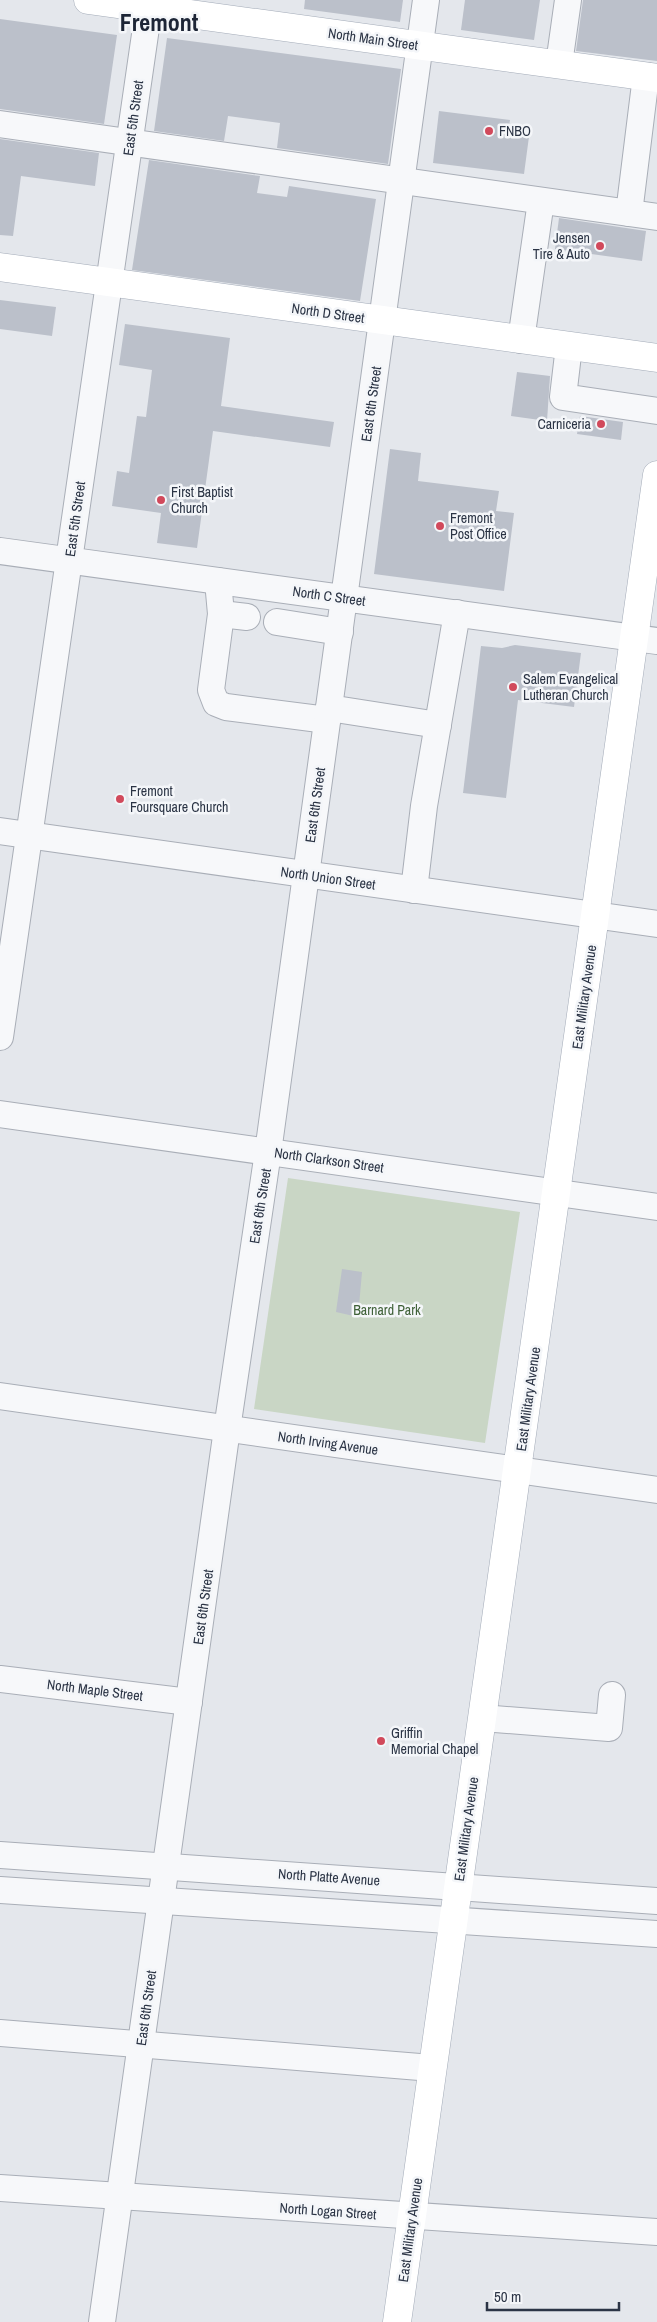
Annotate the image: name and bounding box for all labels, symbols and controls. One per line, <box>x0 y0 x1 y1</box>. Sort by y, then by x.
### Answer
district label: Fremont <box>120 6 199 38</box>
street label: North Main Street <box>327 24 419 54</box>
street label: East 5th Street <box>119 79 147 157</box>
place label: FNBO <box>499 122 531 140</box>
marker: FNBO <box>483 125 495 137</box>
place label: Jensen Tire & Auto <box>533 229 590 263</box>
marker: Jensen Tire & Auto <box>594 240 606 252</box>
street label: North D Street <box>290 299 366 327</box>
street label: East 6th Street <box>357 365 385 443</box>
place label: Carniceria <box>537 415 592 433</box>
marker: Carniceria <box>595 418 607 430</box>
street label: East 5th Street <box>61 480 89 558</box>
place label: First Baptist Church <box>171 483 233 517</box>
marker: First Baptist Church <box>155 494 167 506</box>
place label: Fremont Post Office <box>450 509 507 543</box>
marker: Fremont Post Office <box>434 520 446 532</box>
street label: North C Street <box>291 582 367 610</box>
place label: Salem Evangelical Lutheran Church <box>523 670 618 704</box>
marker: Salem Evangelical Lutheran Church <box>507 681 519 693</box>
street label: East 6th Street <box>301 766 329 844</box>
place label: Fremont Foursquare Church <box>130 782 228 816</box>
marker: Fremont Foursquare Church <box>114 793 126 805</box>
street label: North Union Street <box>279 862 377 894</box>
street label: East Military Avenue <box>568 944 600 1050</box>
street label: North Clarkson Street <box>273 1143 385 1177</box>
street label: East 6th Street <box>245 1167 275 1245</box>
park label: Barnard Park <box>353 1301 421 1319</box>
street label: East Military Avenue <box>512 1346 544 1452</box>
street label: North Irving Avenue <box>277 1427 379 1459</box>
street label: East 6th Street <box>189 1568 217 1646</box>
street label: North Maple Street <box>46 1675 144 1705</box>
place label: Griffin Memorial Chapel <box>391 1724 478 1758</box>
marker: Griffin Memorial Chapel <box>375 1735 387 1747</box>
street label: East Military Avenue <box>450 1776 482 1882</box>
street label: North Platte Avenue <box>278 1864 380 1890</box>
street label: East 6th Street <box>132 1969 160 2047</box>
street label: East Military Avenue <box>394 2177 426 2283</box>
street label: North Logan Street <box>279 2199 377 2223</box>
scale bar <box>487 2280 620 2312</box>
text: 50 m <box>494 2286 521 2307</box>

